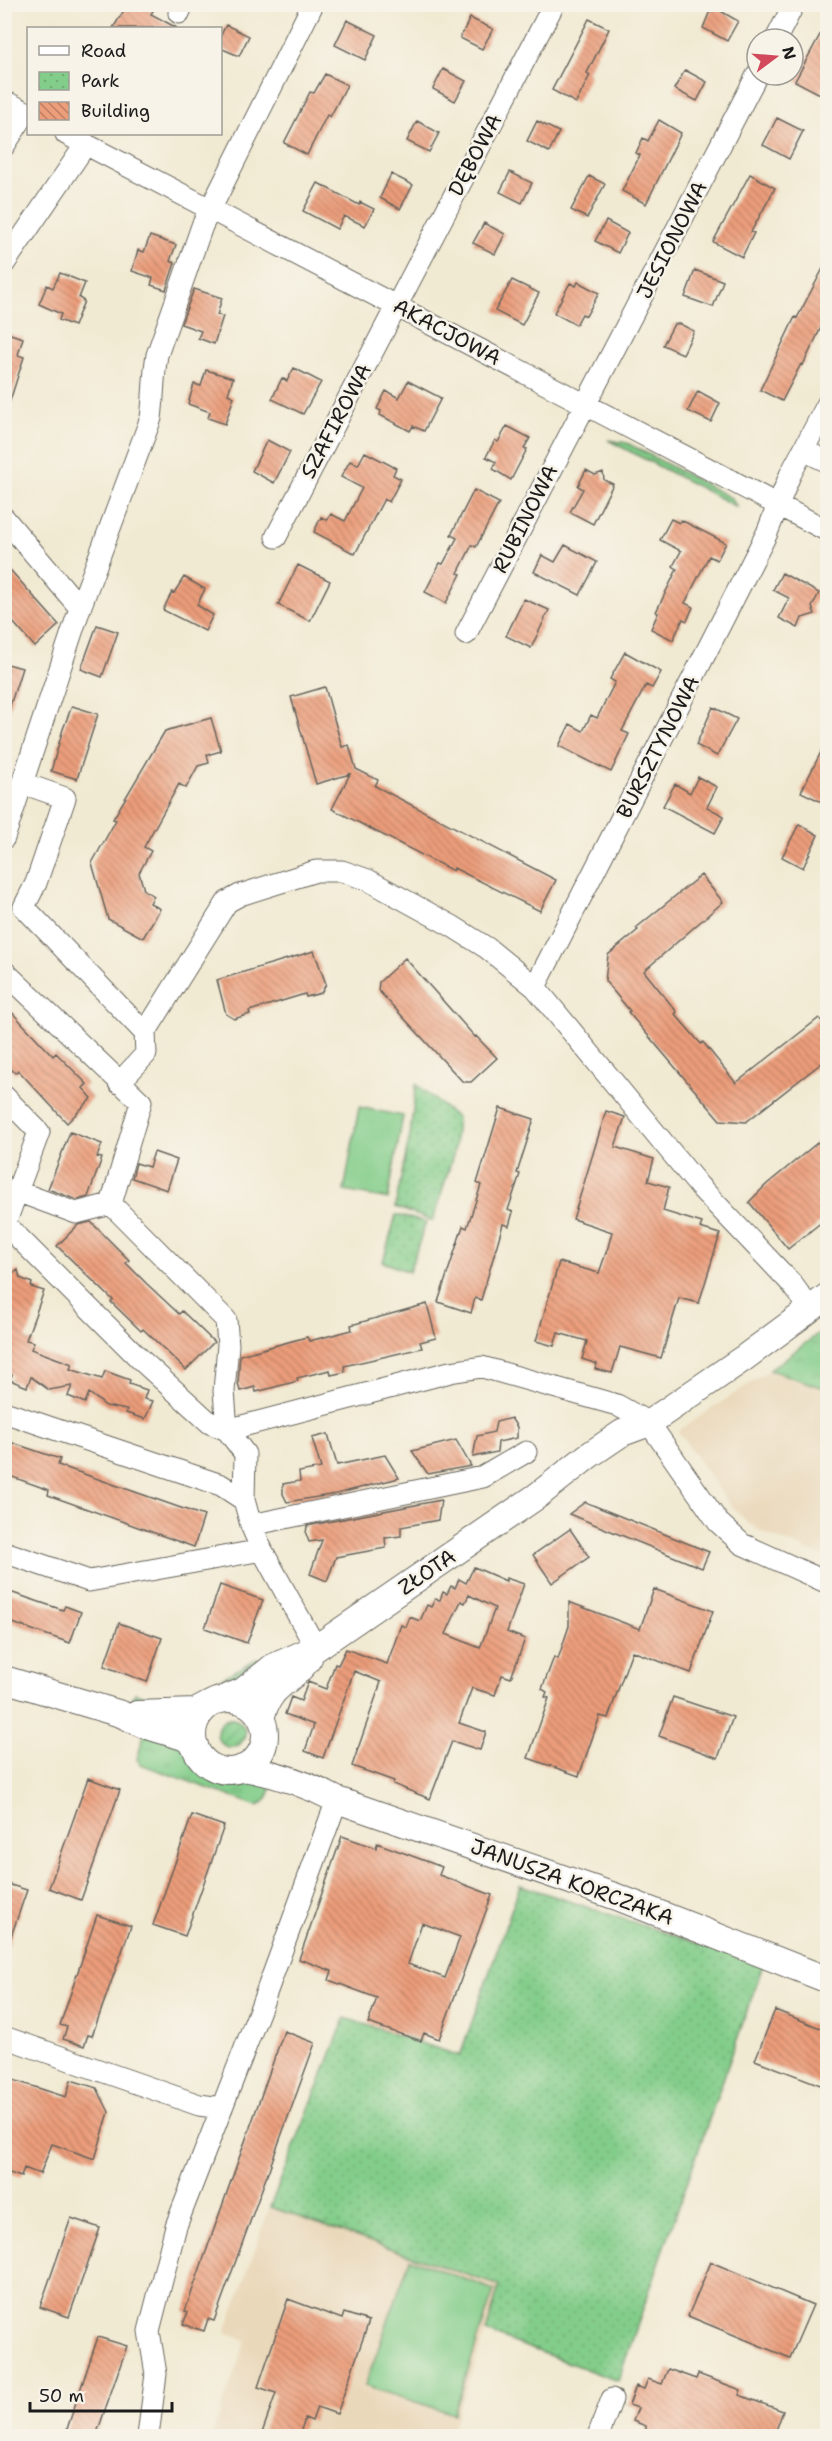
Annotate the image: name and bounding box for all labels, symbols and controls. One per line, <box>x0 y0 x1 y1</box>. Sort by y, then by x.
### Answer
legend <box>27 27 222 135</box>
north arrow <box>745 27 805 87</box>
text: Road <box>81 39 126 63</box>
text: N <box>777 44 801 62</box>
text: Park <box>81 69 120 93</box>
text: Building <box>81 99 150 123</box>
street label: DĘBOWA <box>442 109 508 201</box>
street label: JESIONOWA <box>630 176 714 304</box>
street label: AKACJOWA <box>388 292 506 372</box>
street label: SZAFIROWA <box>294 359 378 483</box>
street label: RUBINOWA <box>486 460 564 578</box>
street label: BURSZTYNOWA <box>610 671 706 823</box>
street label: ZŁOTA <box>393 1543 461 1601</box>
street label: JANUSZA KORCZAKA <box>466 1832 678 1932</box>
scale bar <box>30 2375 172 2413</box>
text: 50 m <box>39 2384 84 2408</box>

